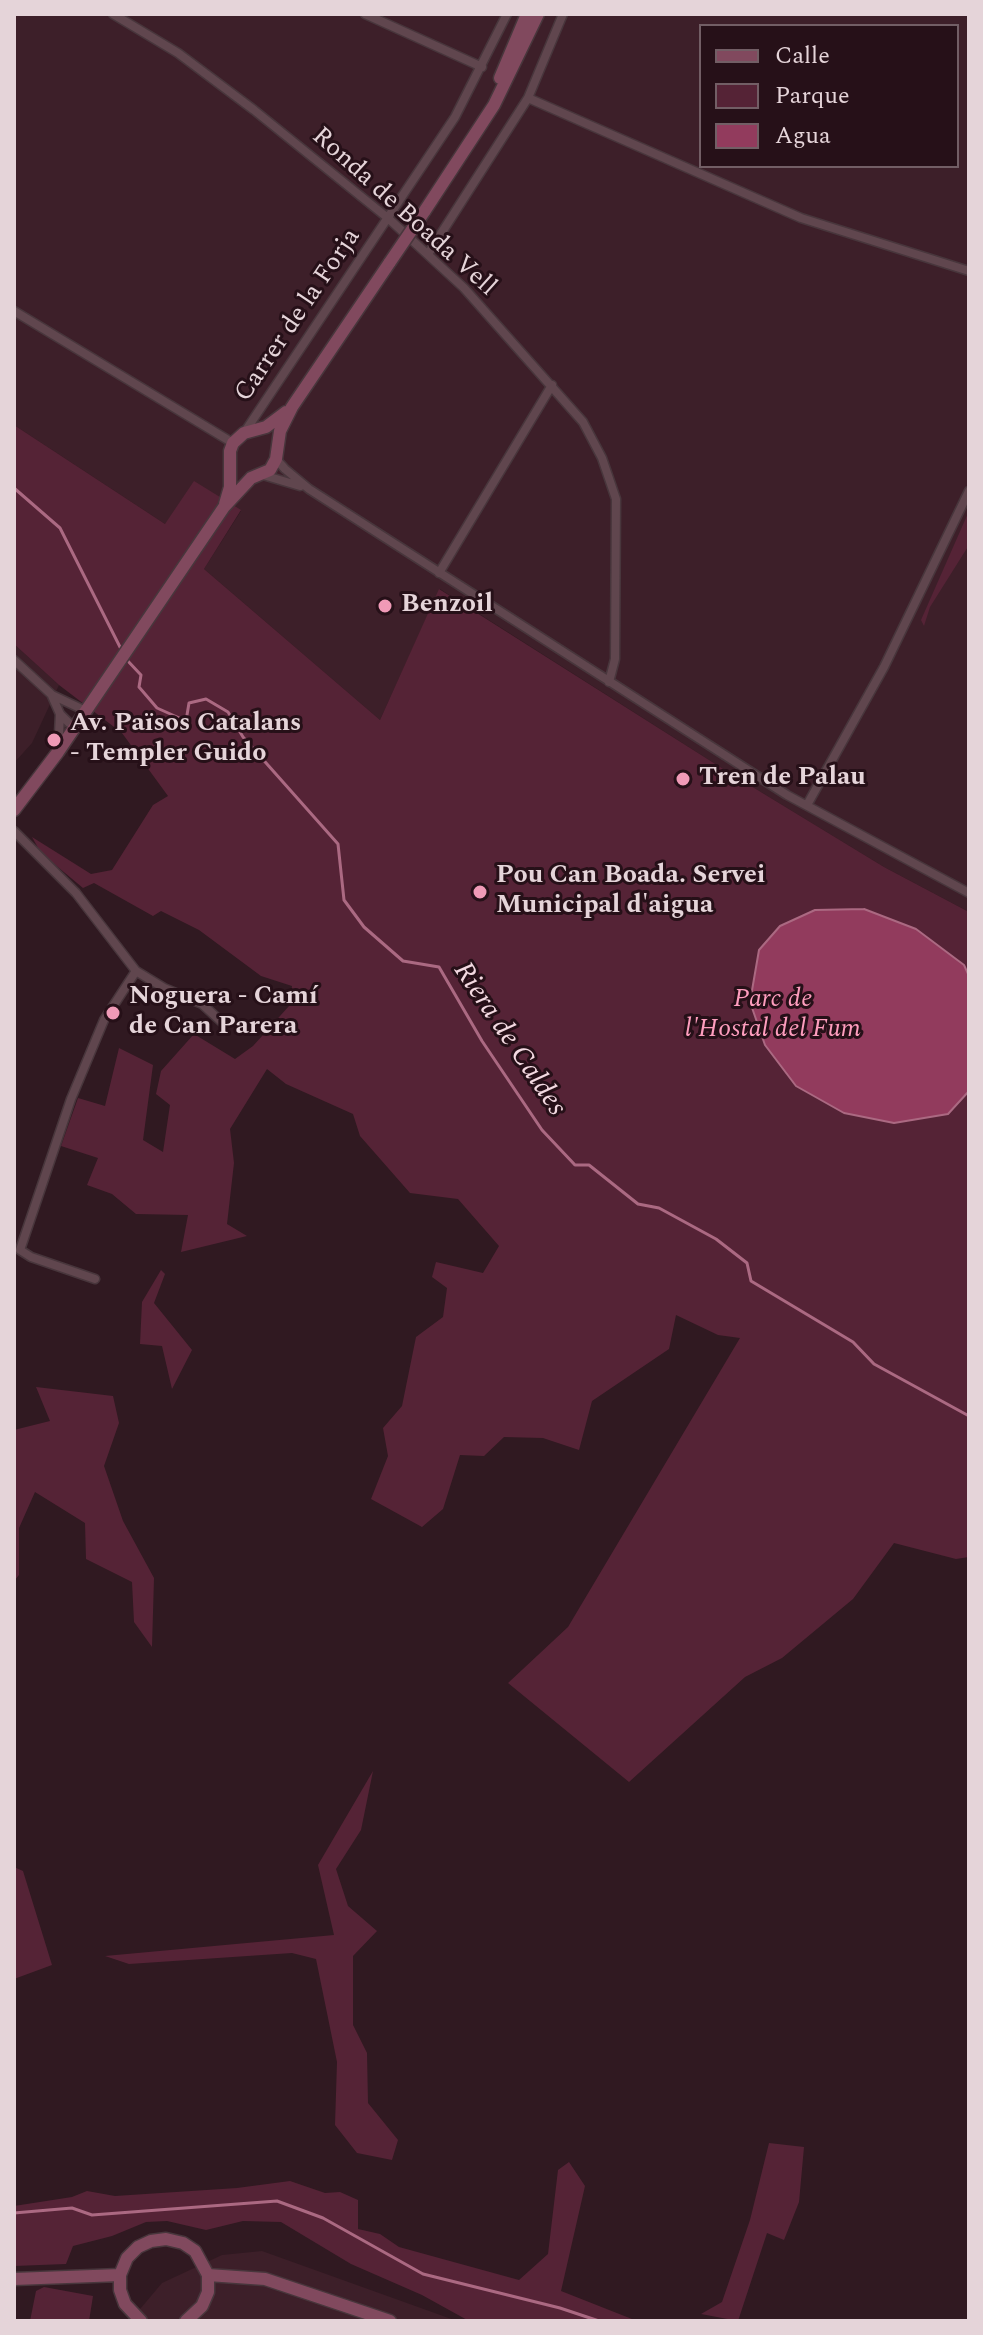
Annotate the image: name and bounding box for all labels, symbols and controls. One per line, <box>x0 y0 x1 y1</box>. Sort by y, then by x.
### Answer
legend <box>699 24 959 168</box>
text: Calle <box>775 38 830 74</box>
text: Parque <box>775 78 850 114</box>
text: Agua <box>775 118 831 154</box>
street label: Ronda de Boada Vell <box>304 122 502 304</box>
street label: Carrer de la Forja <box>229 223 369 409</box>
place label: Benzoil <box>401 590 493 622</box>
marker: Benzoil <box>376 597 394 615</box>
place label: Av. Països Catalans - Templer Guido <box>70 709 301 770</box>
marker: Av. Països Catalans - Templer Guido <box>45 731 63 749</box>
place label: Tren de Palau <box>699 763 866 795</box>
marker: Tren de Palau <box>674 770 692 788</box>
place label: Pou Can Boada. Servei Municipal d'aigua <box>496 861 765 922</box>
marker: Pou Can Boada. Servei Municipal d'aigua <box>471 883 489 901</box>
water label: Riera de Caldes <box>444 957 572 1123</box>
place label: Noguera - Camí de Can Parera <box>129 982 318 1044</box>
park label: Parc de l'Hostal del Fum <box>685 985 861 1046</box>
marker: Noguera - Camí de Can Parera <box>104 1004 122 1022</box>

